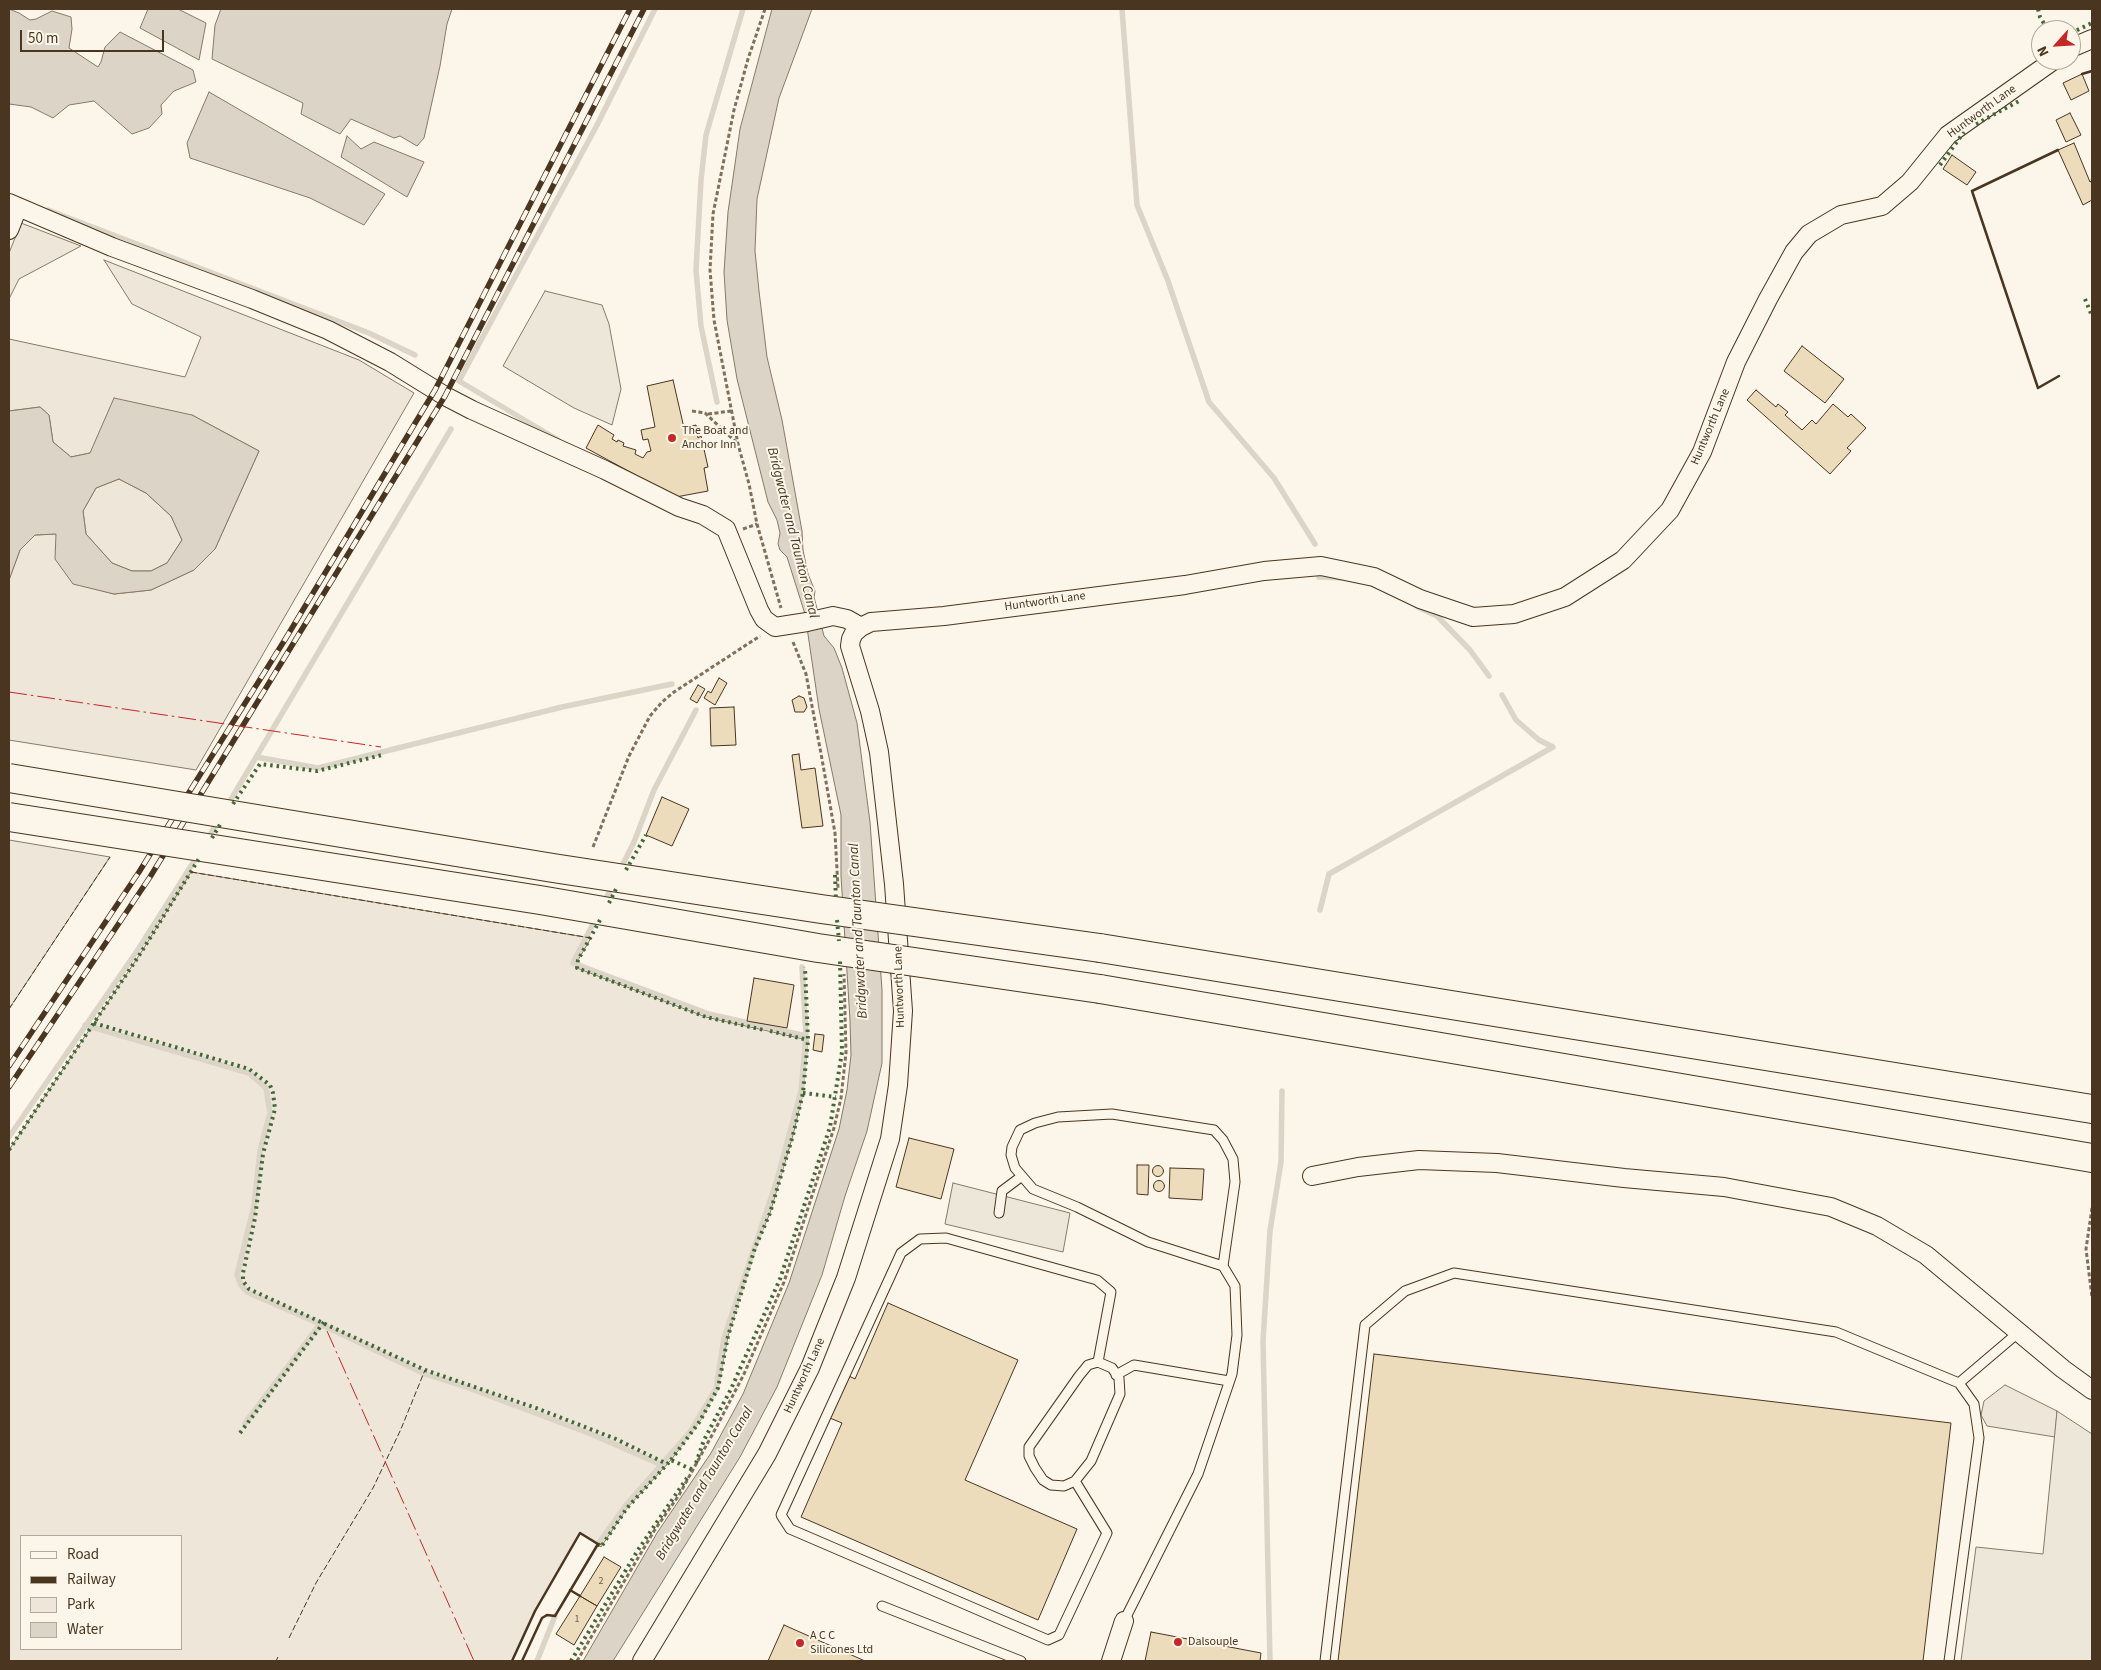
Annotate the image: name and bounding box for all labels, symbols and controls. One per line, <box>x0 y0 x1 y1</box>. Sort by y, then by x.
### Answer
scale bar <box>22 20 166 52</box>
north arrow <box>2031 20 2081 70</box>
text: 50 m <box>28 28 58 49</box>
text: N <box>2032 43 2054 60</box>
street label: Huntworth Lane <box>1945 82 2019 142</box>
street label: Huntworth Lane <box>1688 387 1734 467</box>
place label: The Boat and Anchor Inn <box>682 424 748 452</box>
marker: The Boat and Anchor Inn <box>666 432 678 444</box>
water label: Bridgwater and Taunton Canal <box>763 446 821 620</box>
street label: Huntworth Lane <box>1004 589 1086 615</box>
water label: Bridgwater and Taunton Canal <box>846 843 872 1019</box>
street label: Huntworth Lane <box>891 946 909 1028</box>
street label: Huntworth Lane <box>781 1336 829 1416</box>
water label: Bridgwater and Taunton Canal <box>653 1404 757 1564</box>
legend <box>20 1535 182 1650</box>
text: Road <box>67 1544 99 1565</box>
text: Railway <box>67 1569 116 1590</box>
house number: 2 <box>599 1576 603 1588</box>
text: Park <box>67 1594 95 1615</box>
house number: 1 <box>575 1614 579 1626</box>
text: Water <box>67 1619 103 1640</box>
place label: A C C Silicones Ltd <box>810 1629 873 1657</box>
place label: Dalsouple <box>1188 1635 1238 1649</box>
marker: Dalsouple <box>1172 1636 1184 1648</box>
marker: A C C Silicones Ltd <box>794 1637 806 1649</box>

